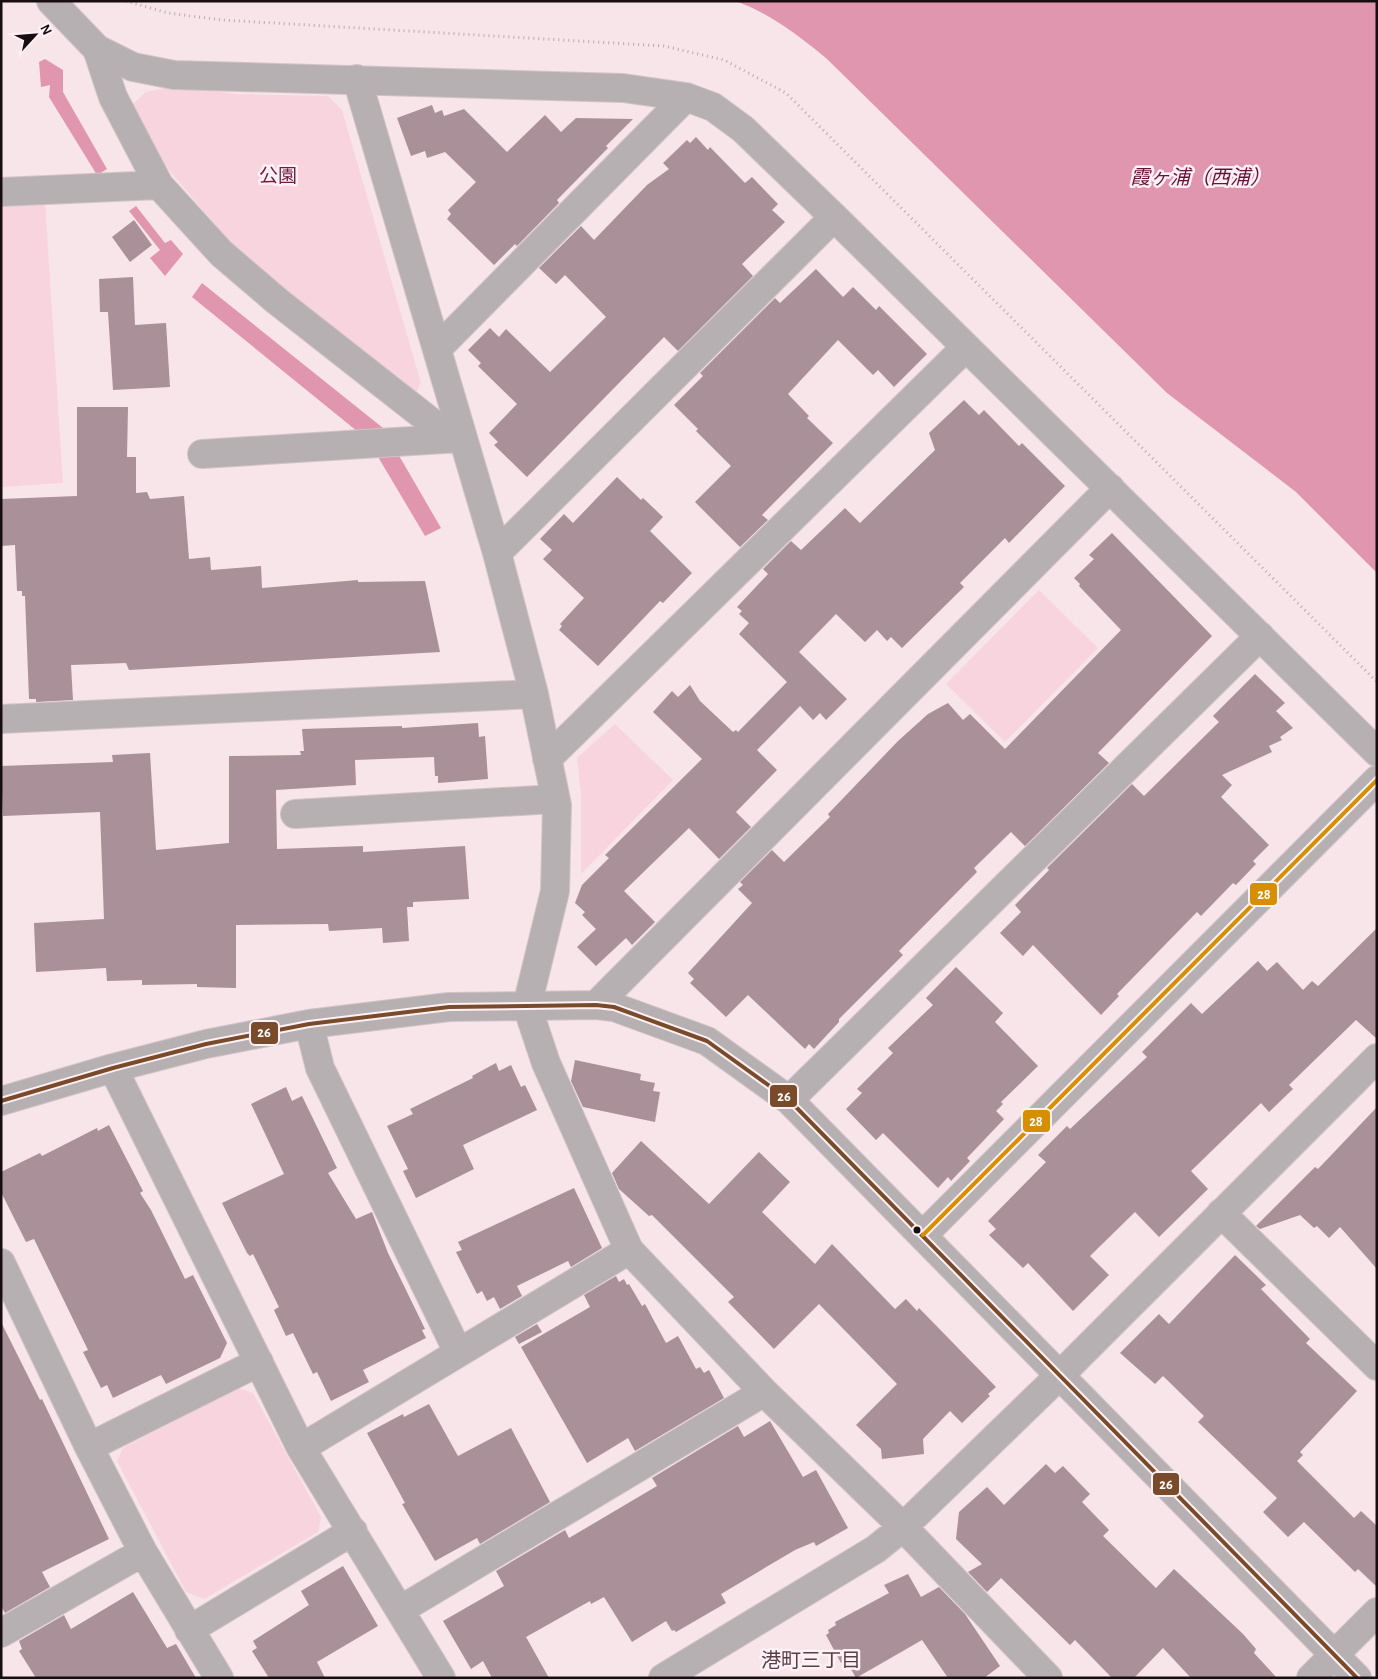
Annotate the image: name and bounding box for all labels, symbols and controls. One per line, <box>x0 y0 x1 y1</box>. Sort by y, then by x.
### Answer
north arrow <box>10 10 60 60</box>
text: N <box>37 22 54 37</box>
park label: 公園 <box>259 166 297 186</box>
water label: 霞ヶ浦（西浦） <box>1130 166 1270 188</box>
line badge: 28 <box>1249 882 1278 906</box>
text: 28 <box>1257 888 1271 902</box>
line badge: 26 <box>250 1021 279 1045</box>
text: 26 <box>257 1026 271 1040</box>
line badge: 26 <box>769 1084 798 1108</box>
text: 26 <box>777 1090 791 1104</box>
line badge: 28 <box>1022 1109 1051 1133</box>
text: 28 <box>1029 1115 1043 1129</box>
unlabelled marker <box>912 1225 922 1235</box>
line badge: 26 <box>1152 1472 1180 1496</box>
text: 26 <box>1159 1478 1173 1492</box>
district label: 港町三丁目 <box>761 1650 861 1671</box>

